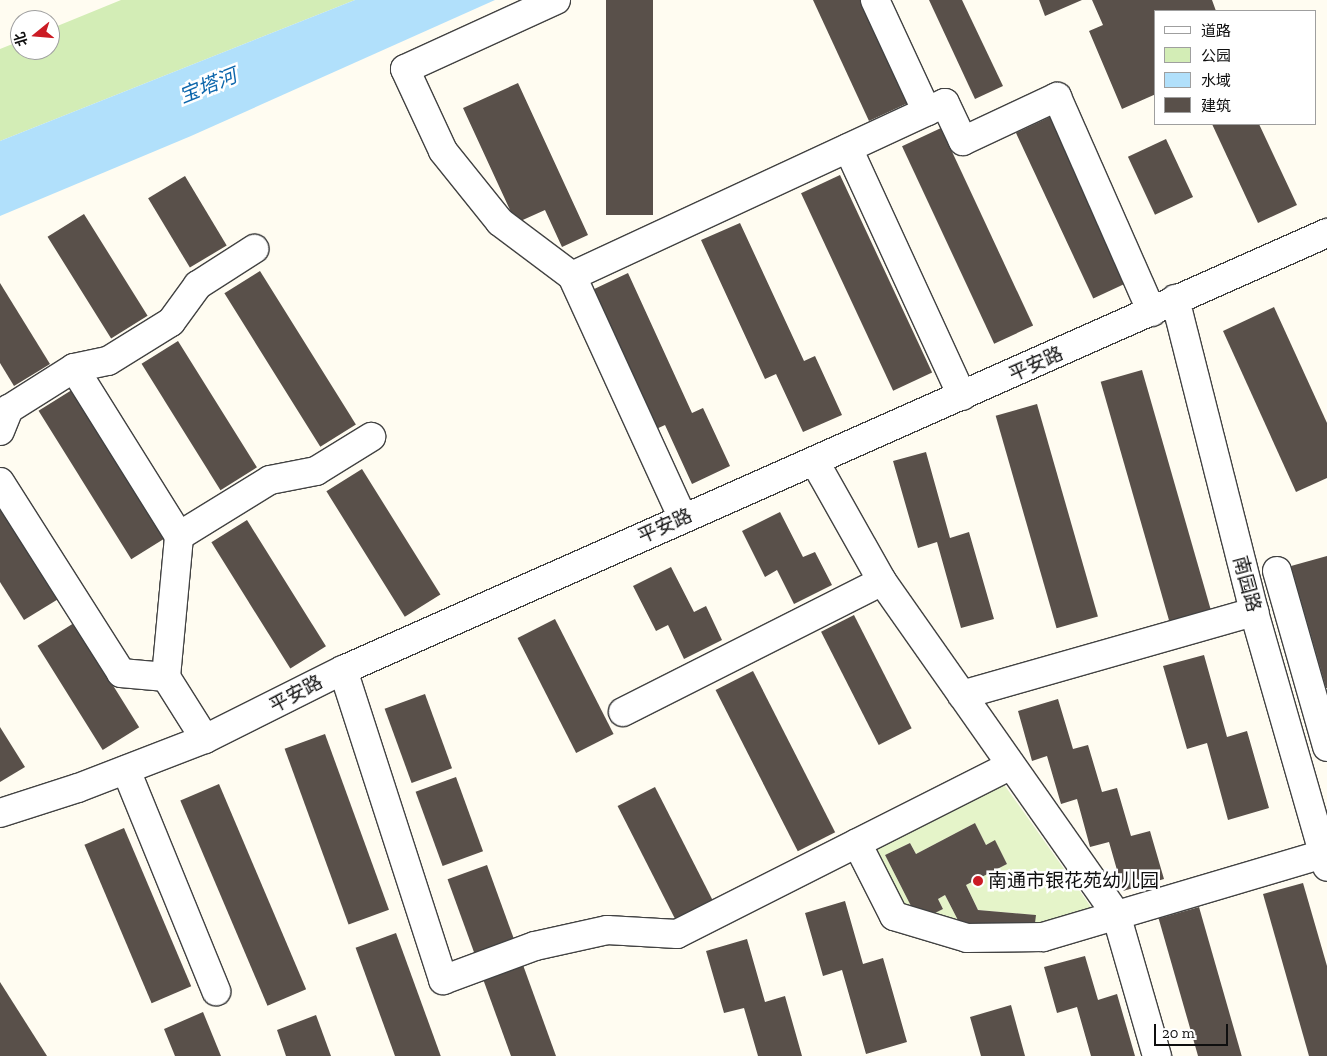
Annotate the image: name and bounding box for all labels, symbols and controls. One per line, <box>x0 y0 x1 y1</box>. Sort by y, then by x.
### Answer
north arrow <box>10 10 60 60</box>
legend <box>1154 10 1317 125</box>
text: 道路 <box>1201 22 1231 40</box>
text: 北 <box>11 30 31 48</box>
text: 公园 <box>1201 47 1231 65</box>
water label: 宝塔河 <box>176 64 240 108</box>
text: 水域 <box>1201 72 1231 90</box>
text: 建筑 <box>1201 97 1231 115</box>
street label: 平安路 <box>1005 342 1067 386</box>
street label: 平安路 <box>634 504 696 548</box>
street label: 南园路 <box>1229 554 1265 614</box>
street label: 平安路 <box>265 671 327 717</box>
place label: 南通市银花苑幼儿园 <box>988 870 1159 892</box>
marker: 南通市银花苑幼儿园 <box>972 875 984 887</box>
scale bar <box>1157 1014 1231 1046</box>
text: 20 m <box>1162 1024 1195 1042</box>

